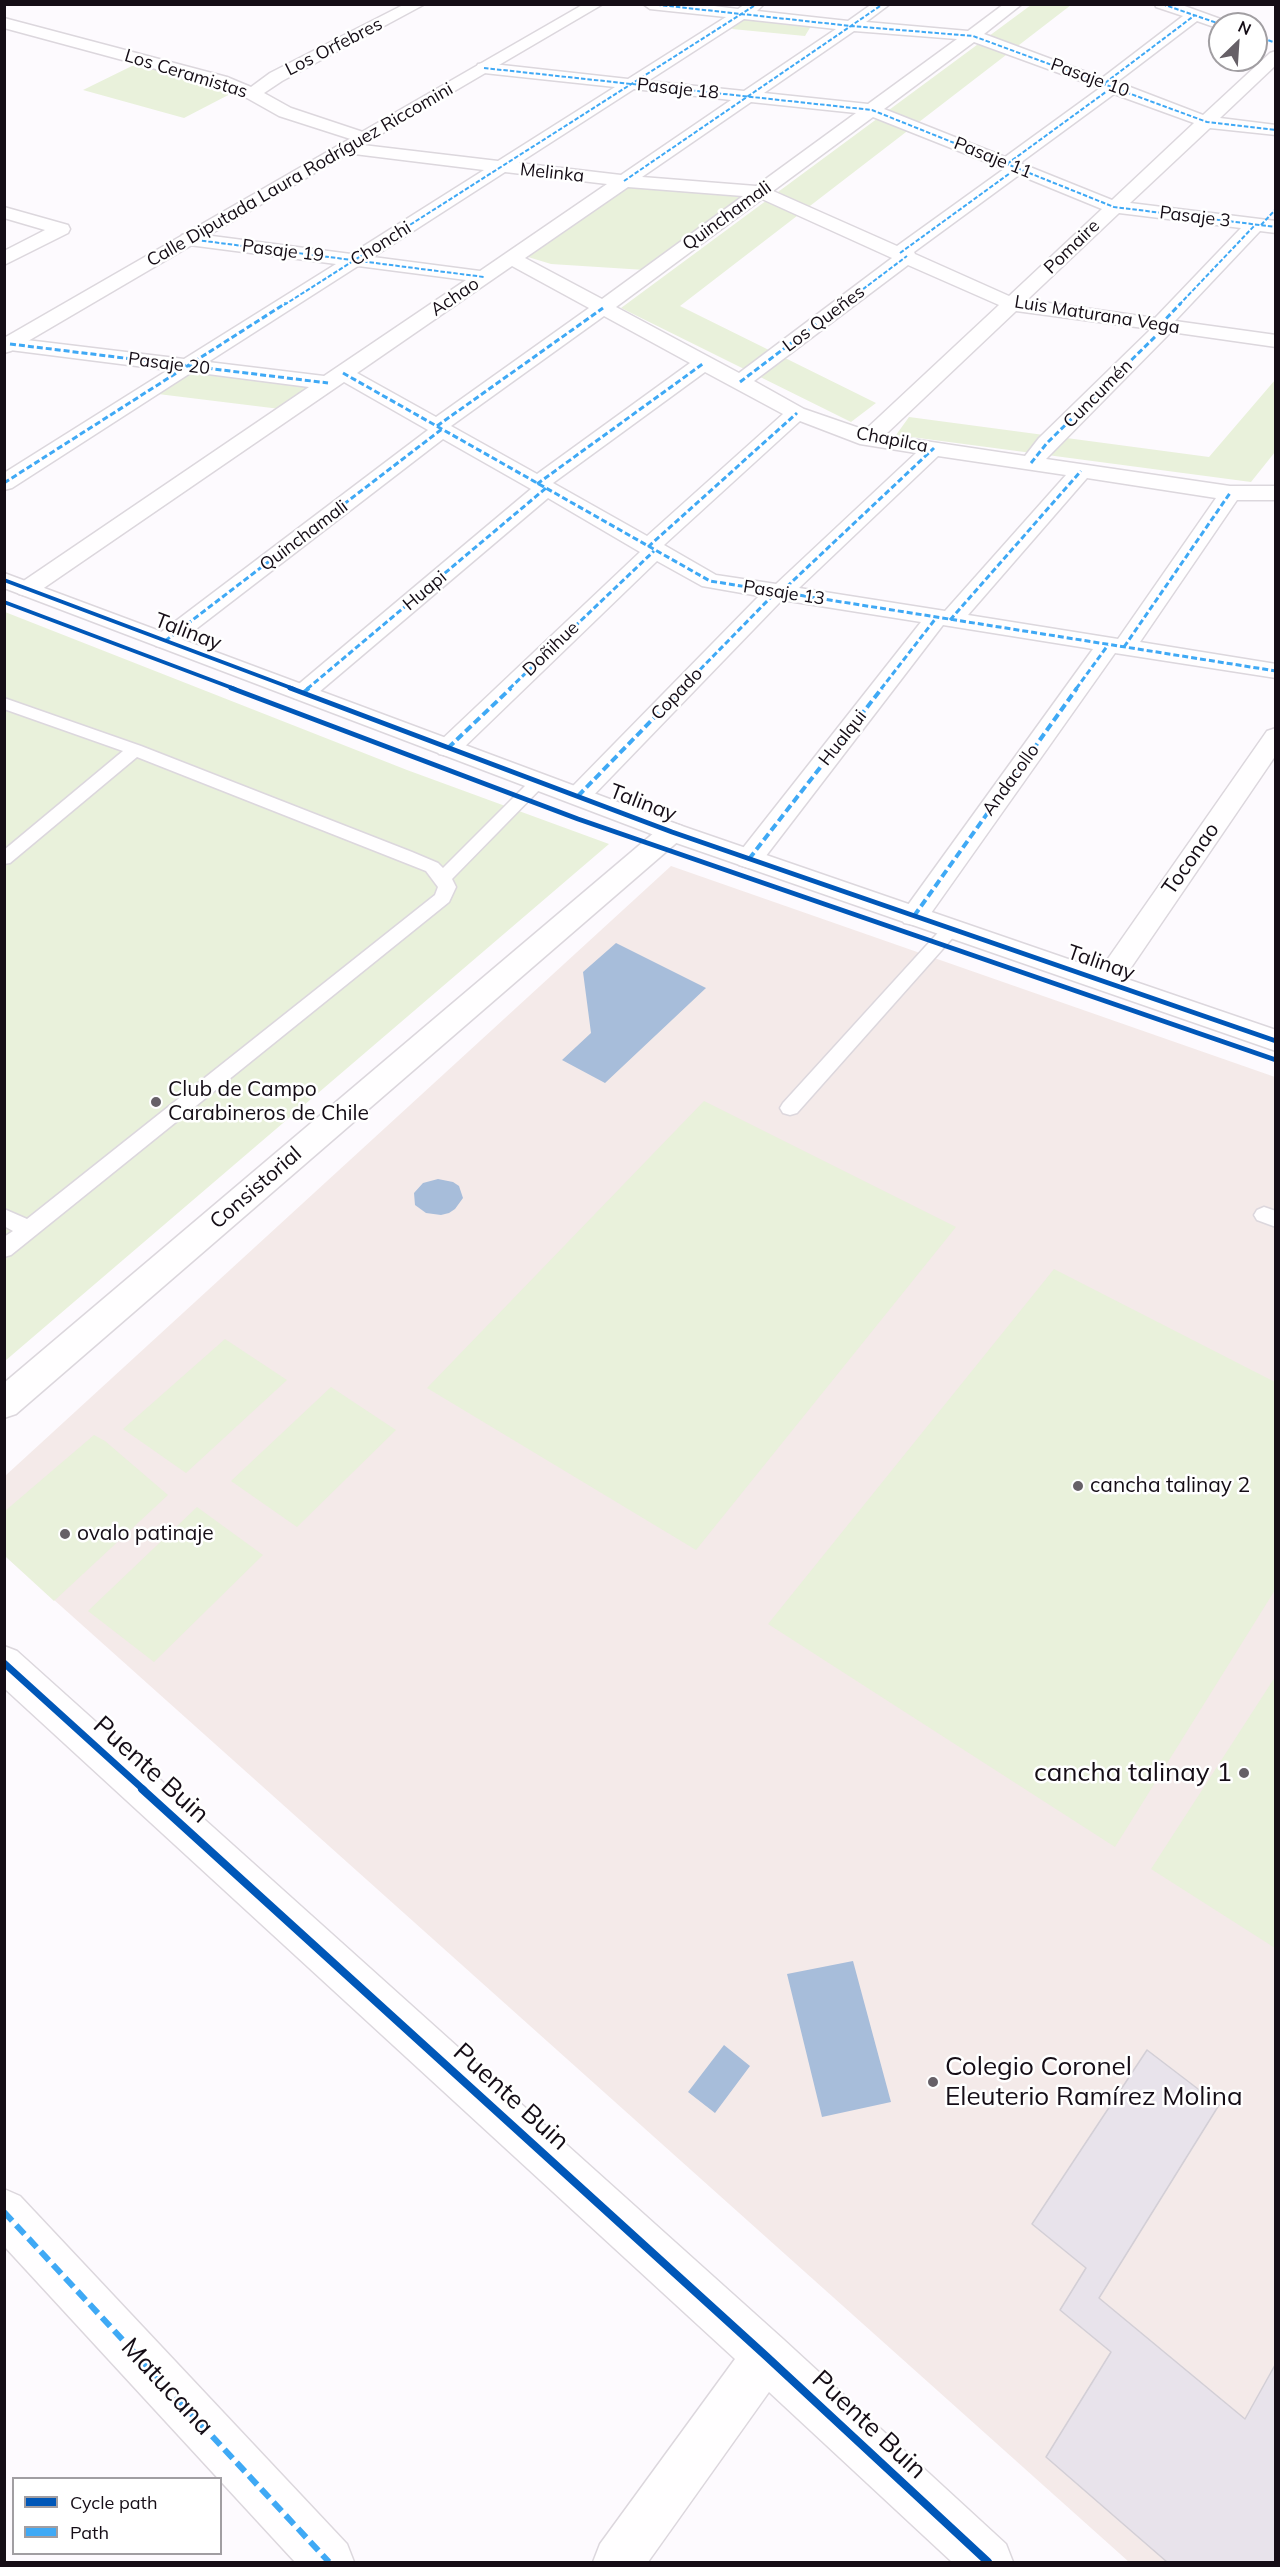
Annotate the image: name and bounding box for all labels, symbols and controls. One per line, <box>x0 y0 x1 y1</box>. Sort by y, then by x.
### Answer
north arrow <box>1208 12 1268 72</box>
street label: Los Orfebres <box>282 13 386 81</box>
text: N <box>1235 16 1254 39</box>
street label: Los Ceramistas <box>122 45 250 103</box>
street label: Pasaje 10 <box>1048 54 1132 102</box>
street label: Pasaje 18 <box>636 74 720 104</box>
street label: Calle Diputada Laura Rodríguez Riccomini <box>143 78 457 272</box>
street label: Pasaje 11 <box>951 133 1035 183</box>
street label: Melinka <box>519 159 585 187</box>
street label: Quinchamali <box>678 177 776 255</box>
street label: Pasaje 3 <box>1158 202 1232 232</box>
street label: Pomaire <box>1040 215 1104 279</box>
street label: Chonchi <box>347 217 415 271</box>
street label: Pasaje 19 <box>241 235 325 267</box>
street label: Achao <box>427 273 483 321</box>
street label: Los Queñes <box>779 281 869 357</box>
street label: Luis Maturana Vega <box>1013 291 1181 339</box>
street label: Pasaje 20 <box>127 348 211 380</box>
street label: Cuncumén <box>1059 355 1137 433</box>
street label: Chapilca <box>854 422 930 458</box>
street label: Quinchamali <box>256 496 352 576</box>
street label: Huapi <box>399 567 451 615</box>
street label: Pasaje 13 <box>742 576 826 610</box>
street label: Talinay <box>151 608 225 656</box>
street label: Doñihue <box>519 617 583 681</box>
street label: Copado <box>647 663 707 725</box>
street label: Hualqui <box>815 706 871 770</box>
street label: Andacollo <box>978 740 1044 820</box>
street label: Talinay <box>606 779 680 827</box>
street label: Toconao <box>1157 818 1225 900</box>
street label: Talinay <box>1064 940 1138 986</box>
place label: Club de Campo Carabineros de Chile <box>168 1077 369 1127</box>
marker: Club de Campo Carabineros de Chile <box>149 1095 163 1109</box>
street label: Consistorial <box>205 1141 307 1235</box>
place label: cancha talinay 2 <box>1090 1473 1250 1499</box>
marker: cancha talinay 2 <box>1071 1479 1085 1493</box>
place label: ovalo patinaje <box>77 1521 214 1547</box>
marker: ovalo patinaje <box>58 1527 72 1541</box>
street label: Puente Buin <box>87 1710 215 1830</box>
place label: cancha talinay 1 <box>1034 1757 1232 1789</box>
marker: cancha talinay 1 <box>1237 1766 1251 1780</box>
street label: Puente Buin <box>447 2037 575 2157</box>
place label: Colegio Coronel Eleuterio Ramírez Molina <box>945 2051 1243 2112</box>
marker: Colegio Coronel Eleuterio Ramírez Molina <box>926 2075 940 2089</box>
street label: Matucana <box>114 2332 220 2442</box>
street label: Puente Buin <box>805 2364 933 2486</box>
legend <box>12 2477 222 2555</box>
text: Cycle path <box>70 2491 157 2514</box>
text: Path <box>70 2521 109 2544</box>

